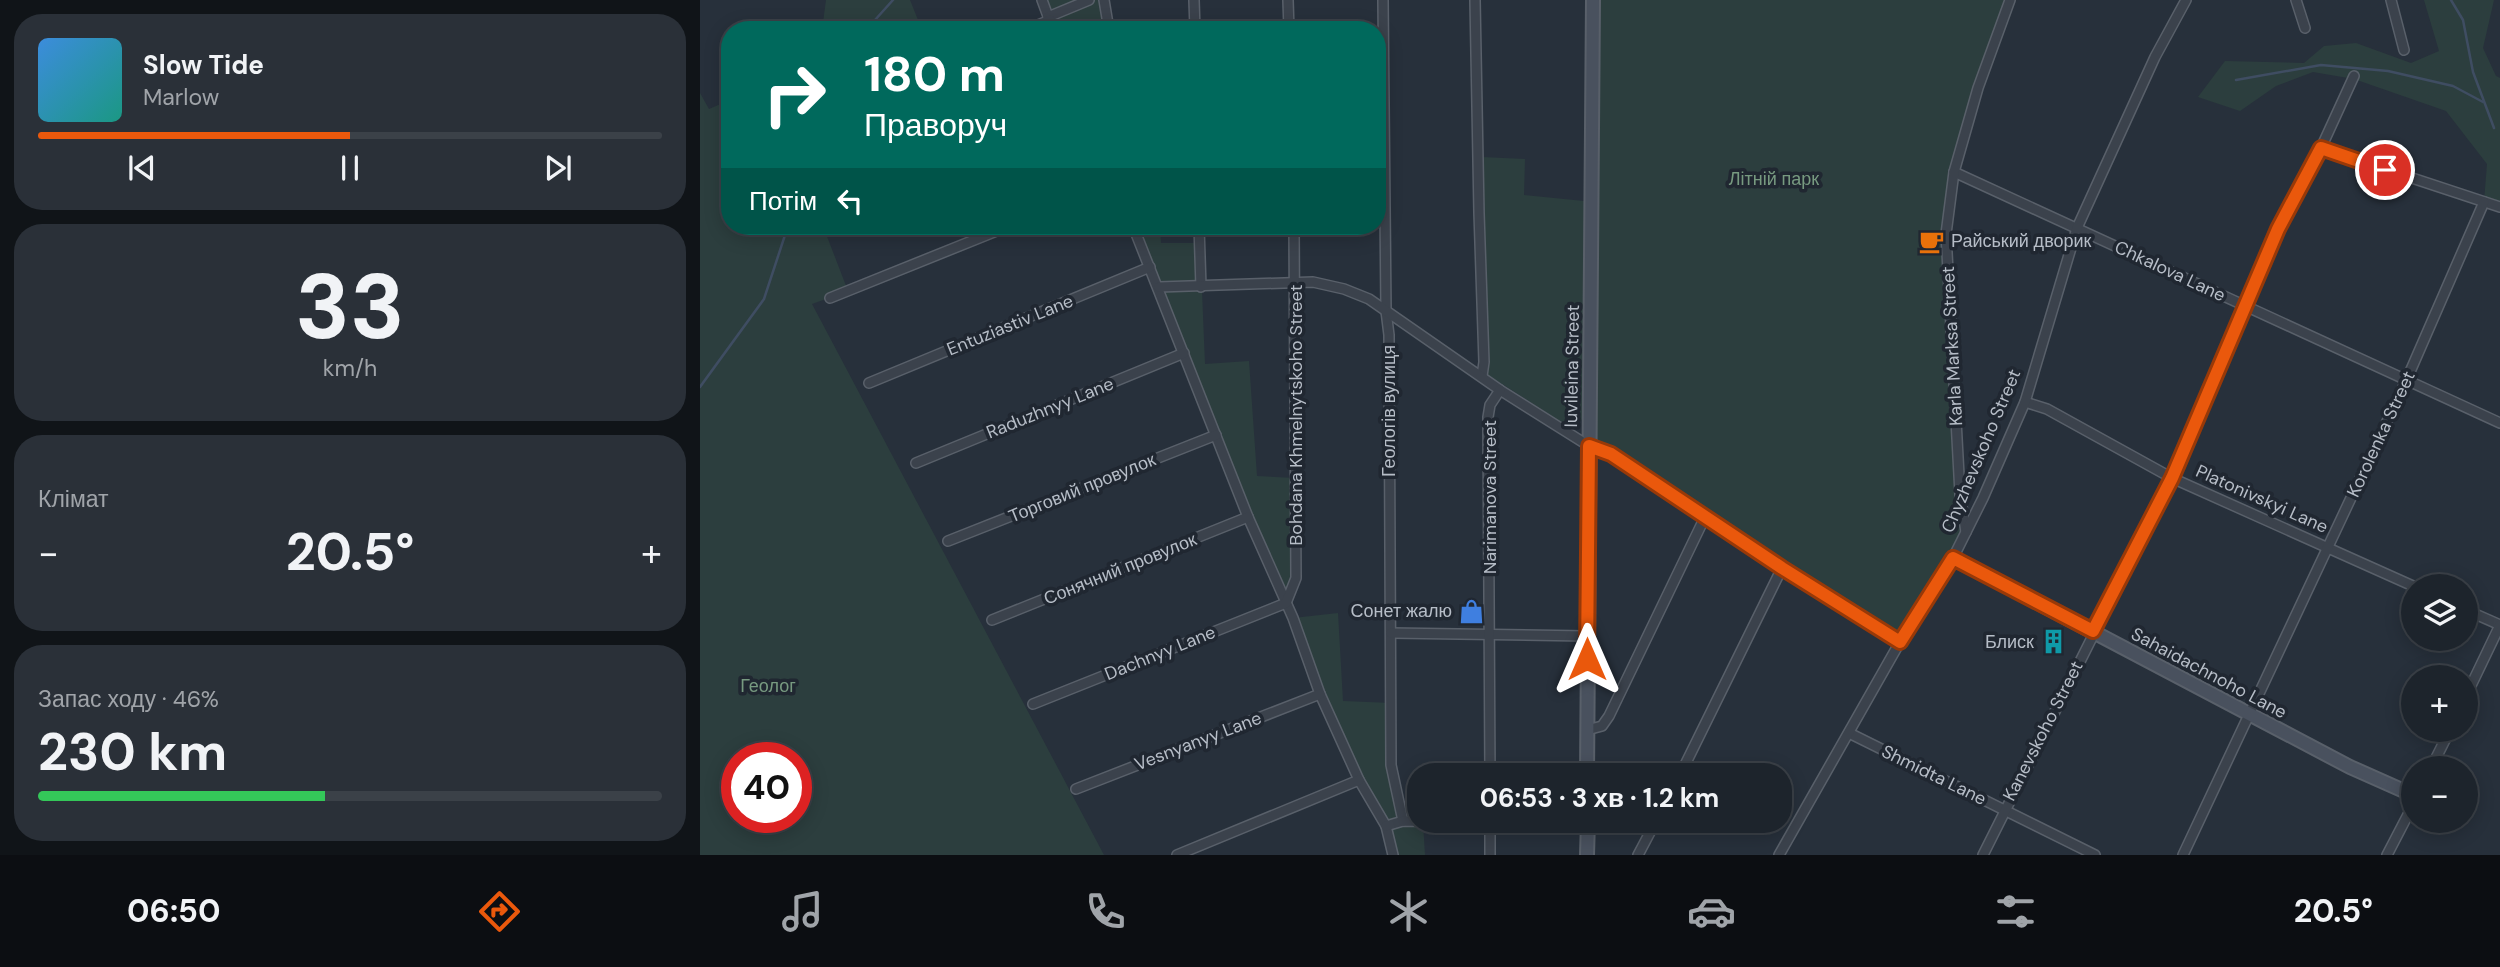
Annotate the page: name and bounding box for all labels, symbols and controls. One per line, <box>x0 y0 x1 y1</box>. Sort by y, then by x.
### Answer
text: 180 m <box>864 42 1005 106</box>
text: Slow Tide <box>143 48 264 82</box>
icon: right <box>749 49 840 140</box>
text: Marlow <box>143 82 219 112</box>
text: Праворуч <box>864 104 1007 146</box>
pin <box>2355 140 2415 200</box>
icon: previous <box>123 149 161 187</box>
icon: pause <box>331 149 369 187</box>
icon: next <box>539 149 577 187</box>
icon: arrive <box>2366 151 2404 189</box>
park label: Літній парк <box>1729 167 1819 191</box>
icon: left <box>831 182 869 220</box>
text: Потім <box>749 184 817 218</box>
cafe icon: Райський дворик <box>1917 227 1945 255</box>
place label: Райський дворик <box>1951 229 2092 253</box>
street label: Chkalova Lane <box>2111 235 2229 307</box>
text: 33 <box>295 248 405 366</box>
street label: Karla Marksa Street <box>1936 266 1968 426</box>
street label: Bohdana Khmelnytskoho Street <box>1284 284 1308 546</box>
street label: Entuziastiv Lane <box>943 289 1077 361</box>
street label: Iuvileina Street <box>1559 304 1585 428</box>
street label: Геологів вулиця <box>1377 345 1401 477</box>
text: km/h <box>323 353 377 383</box>
street label: Chyzhevskoho Street <box>1936 366 2026 536</box>
street label: Korolenka Street <box>2341 367 2421 501</box>
street label: Raduzhnyy Lane <box>983 372 1117 444</box>
street label: Narimanova Street <box>1478 420 1502 574</box>
street label: Торговий провулок <box>1005 448 1159 528</box>
street label: Platonivskyi Lane <box>2192 459 2332 539</box>
text: Клімат <box>38 484 109 514</box>
text: 20.5° <box>286 518 414 586</box>
street label: Сонячний провулок <box>1040 527 1200 611</box>
text: − <box>38 528 59 578</box>
text: + <box>641 528 662 578</box>
map controls <box>2401 574 2478 833</box>
button: layers <box>2401 574 2478 651</box>
shop icon: Сонет жалю <box>1458 597 1486 625</box>
place label: Сонет жалю <box>1351 599 1452 623</box>
street label: Dachnyy Lane <box>1101 620 1219 686</box>
position arrow <box>1550 622 1624 696</box>
street label: Sahaidachnoho Lane <box>2127 622 2291 724</box>
building icon: Блиск <box>2040 628 2068 656</box>
place label: Блиск <box>1985 630 2034 654</box>
street label: Kanevskoho Street <box>1997 657 2089 805</box>
button: + <box>2401 665 2478 742</box>
park label: Геолог <box>740 674 796 698</box>
text: Запас ходу · 46% <box>38 684 219 714</box>
street label: Vesnyanyy Lane <box>1131 706 1265 776</box>
text: 230 km <box>38 718 227 786</box>
street label: Shmidta Lane <box>1878 739 1990 811</box>
speed limit sign: 40 <box>721 742 812 833</box>
button: − <box>2401 756 2478 833</box>
text: 06:53 · 3 хв · 1.2 km <box>1480 781 1719 815</box>
icon: directions <box>475 887 524 936</box>
icon: music <box>778 887 827 936</box>
icon: phone <box>1081 887 1130 936</box>
icon: climate <box>1384 887 1433 936</box>
icon: car <box>1687 887 1736 936</box>
icon: filters <box>1991 887 2040 936</box>
text: 06:50 <box>127 890 220 932</box>
text: 20.5° <box>2294 890 2373 932</box>

